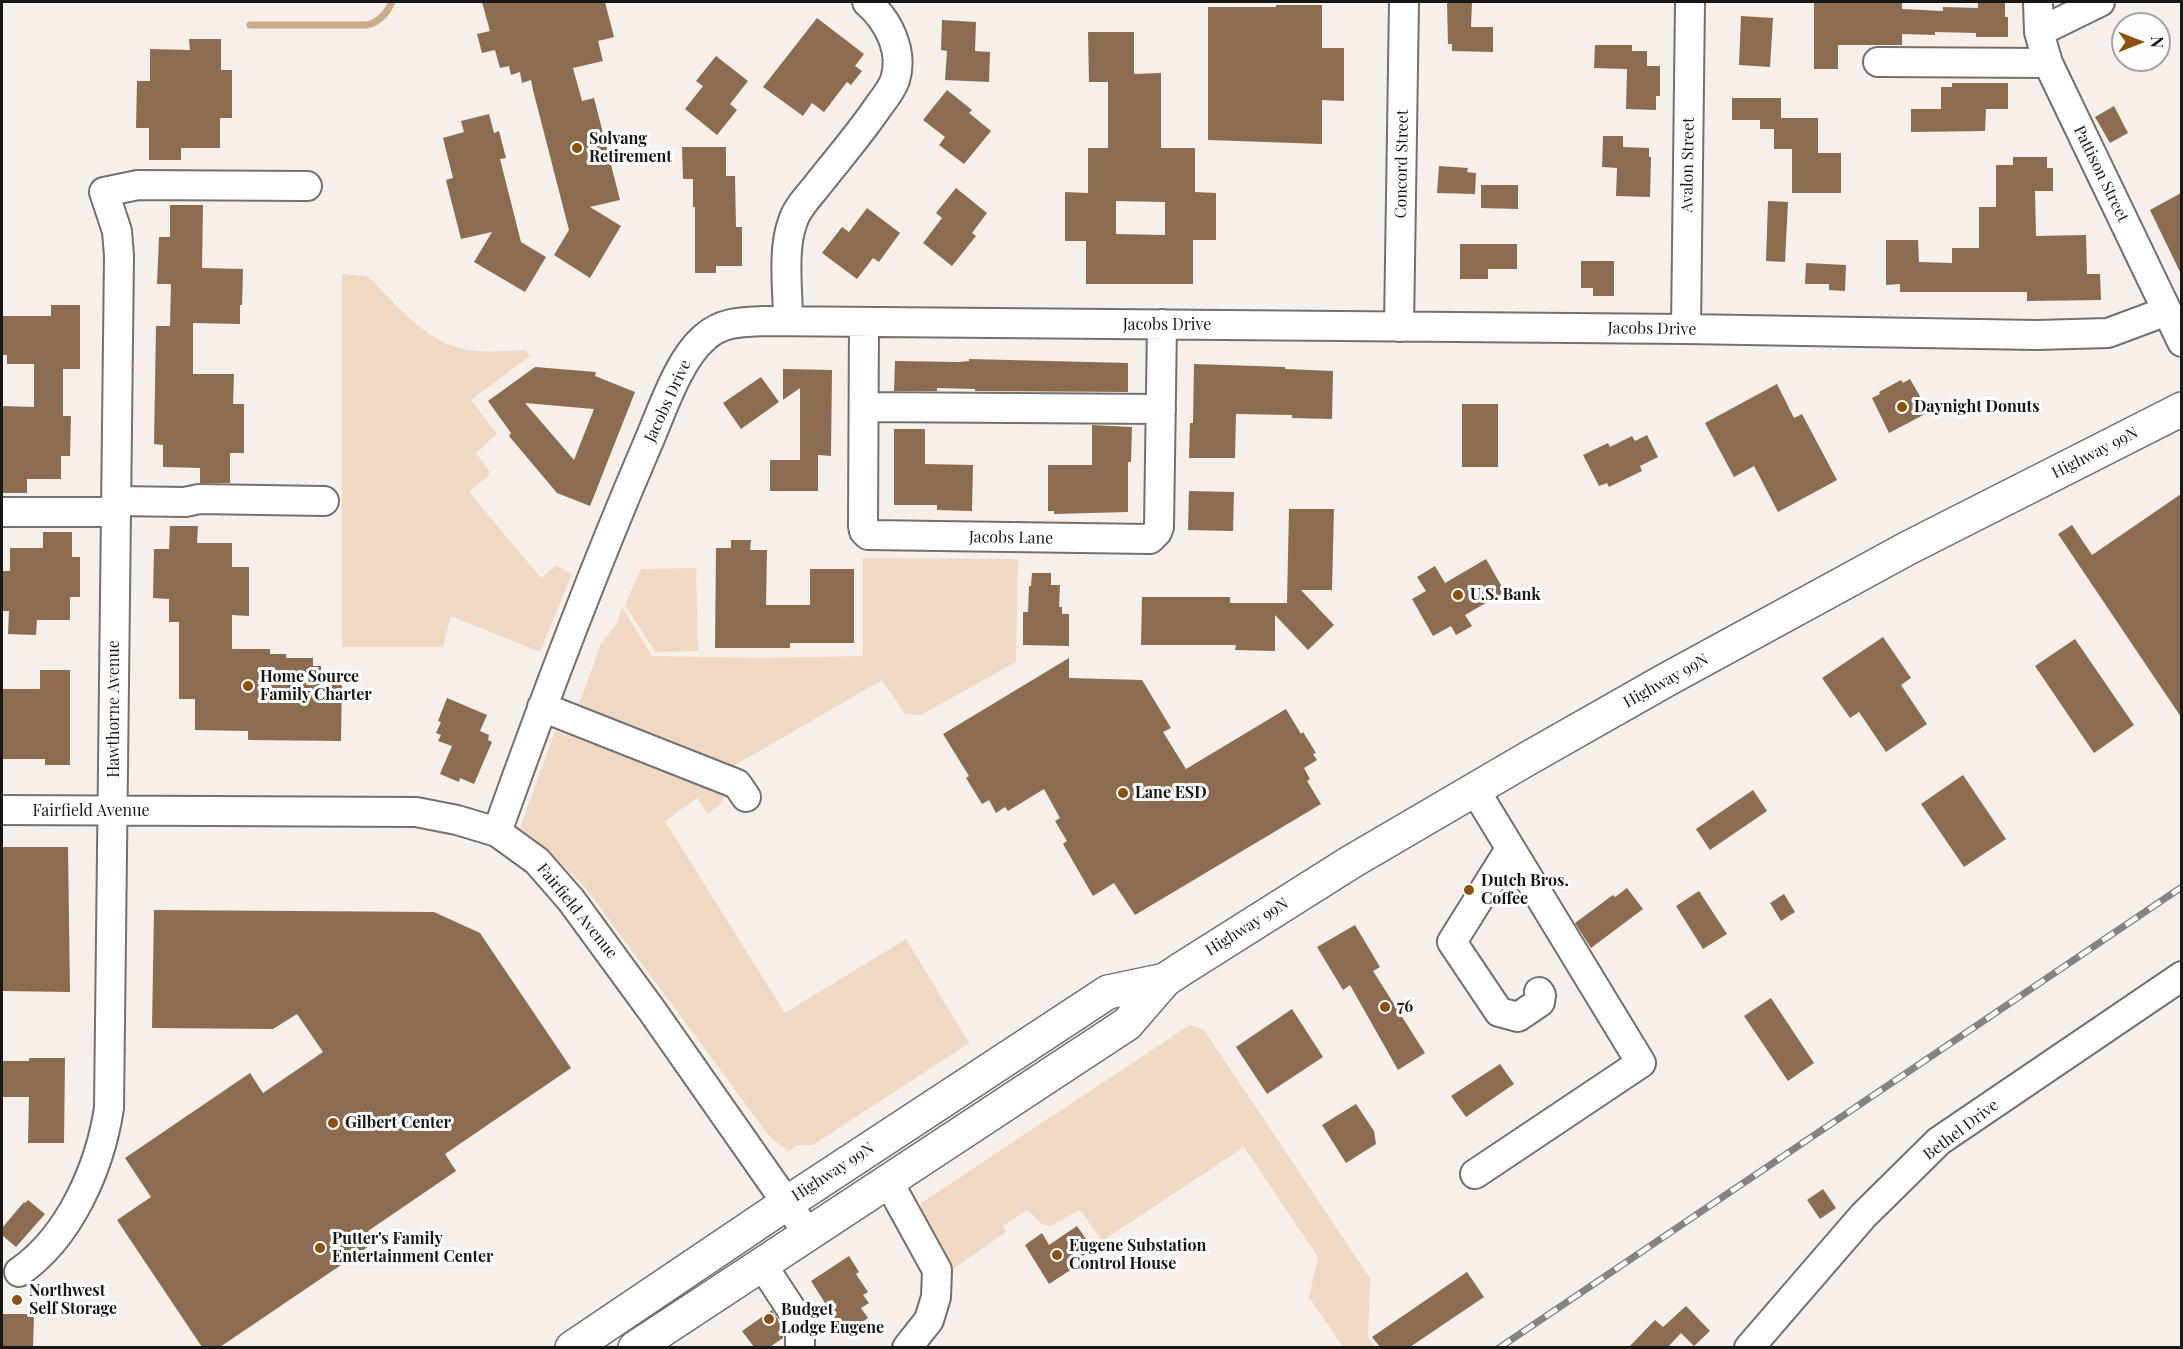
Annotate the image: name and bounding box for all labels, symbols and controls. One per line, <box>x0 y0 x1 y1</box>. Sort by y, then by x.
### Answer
north arrow <box>2111 12 2171 72</box>
text: N <box>2147 36 2168 48</box>
street label: Concord Street <box>1391 109 1413 219</box>
street label: Avalon Street <box>1678 117 1698 213</box>
street label: Pattison Street <box>2069 123 2133 225</box>
place label: Solvang Retirement <box>589 129 672 167</box>
marker: Solvang Retirement <box>570 141 584 155</box>
street label: Jacobs Drive <box>1123 315 1211 335</box>
street label: Jacobs Drive <box>1608 319 1696 339</box>
street label: Jacobs Drive <box>641 357 695 445</box>
place label: Daynight Donuts <box>1914 397 2040 417</box>
marker: Daynight Donuts <box>1895 400 1909 414</box>
street label: Highway 99N <box>2049 423 2141 483</box>
street label: Jacobs Lane <box>969 528 1053 548</box>
place label: U.S. Bank <box>1470 585 1541 605</box>
marker: U.S. Bank <box>1451 588 1465 602</box>
street label: Hawthorne Avenue <box>104 640 124 778</box>
street label: Highway 99N <box>1620 650 1712 712</box>
place label: Home Source Family Charter <box>260 667 372 705</box>
marker: Home Source Family Charter <box>241 679 255 693</box>
place label: Lane ESD <box>1135 783 1207 803</box>
marker: Lane ESD <box>1116 786 1130 800</box>
street label: Fairfield Avenue <box>32 801 150 821</box>
street label: Fairfield Avenue <box>533 859 621 963</box>
place label: Dutch Bros. Coffee <box>1481 871 1569 909</box>
marker: Dutch Bros. Coffee <box>1462 883 1476 897</box>
street label: Highway 99N <box>1202 894 1292 960</box>
place label: 76 <box>1397 997 1413 1017</box>
marker: 76 <box>1378 1000 1392 1014</box>
street label: Bethel Drive <box>1920 1096 2002 1164</box>
place label: Gilbert Center <box>345 1113 451 1133</box>
marker: Gilbert Center <box>326 1116 340 1130</box>
street label: Highway 99N <box>788 1138 878 1206</box>
place label: Putter's Family Entertainment Center <box>332 1229 493 1267</box>
place label: Eugene Substation Control House <box>1069 1236 1206 1274</box>
marker: Putter's Family Entertainment Center <box>313 1241 327 1255</box>
marker: Eugene Substation Control House <box>1050 1248 1064 1262</box>
place label: Northwest Self Storage <box>29 1281 117 1319</box>
marker: Northwest Self Storage <box>10 1293 24 1307</box>
place label: Budget Lodge Eugene <box>781 1300 884 1338</box>
marker: Budget Lodge Eugene <box>762 1312 776 1326</box>

